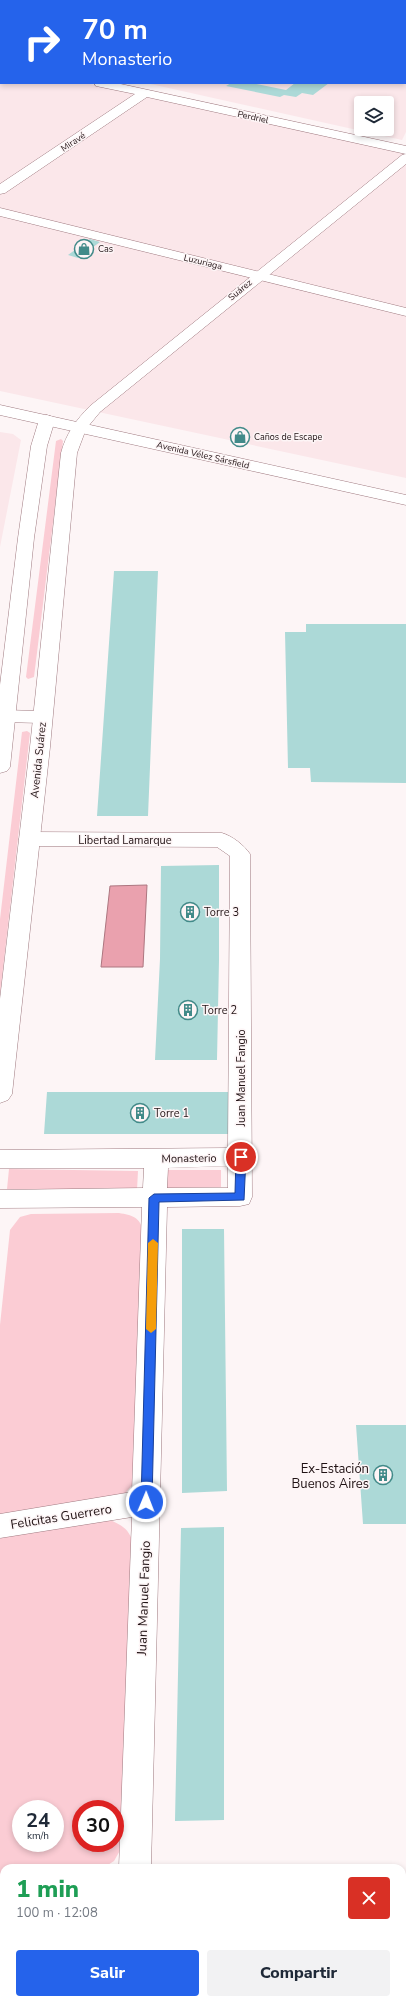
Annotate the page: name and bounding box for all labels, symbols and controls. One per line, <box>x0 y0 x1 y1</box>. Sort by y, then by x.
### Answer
text: 70 m <box>82 11 148 49</box>
icon: right <box>16 16 68 68</box>
text: Monasterio <box>82 47 172 71</box>
map controls <box>354 96 394 136</box>
button: layers <box>354 96 394 136</box>
street label: Perdriel <box>236 108 270 126</box>
street label: Miravé <box>58 129 88 155</box>
shop icon: Cas <box>73 238 95 260</box>
place label: Cas <box>98 243 113 255</box>
street label: Luzuriaga <box>183 251 224 273</box>
street label: Suárez <box>226 277 254 303</box>
shop icon: Caños de Escape <box>229 426 251 448</box>
place label: Caños de Escape <box>254 431 322 443</box>
street label: Avenida Vélez Sársfield <box>155 438 251 472</box>
street label: Avenida Suárez <box>27 721 50 799</box>
street label: Libertad Lamarque <box>78 833 172 848</box>
building icon: Torre 3 <box>179 901 201 923</box>
place label: Torre 3 <box>204 905 239 920</box>
building icon: Torre 2 <box>177 999 199 1021</box>
place label: Torre 2 <box>202 1003 237 1018</box>
street label: Juan Manuel Fangio <box>234 1029 249 1128</box>
building icon: Torre 1 <box>129 1102 151 1124</box>
place label: Torre 1 <box>154 1106 189 1121</box>
pin <box>224 1140 258 1174</box>
icon: arrive <box>230 1146 252 1168</box>
street label: Monasterio <box>161 1151 217 1166</box>
place label: Ex-Estación Buenos Aires <box>292 1460 369 1493</box>
building icon: Ex-Estación Buenos Aires <box>372 1464 394 1486</box>
position arrow <box>125 1481 167 1523</box>
street label: Felicitas Guerrero <box>9 1500 113 1534</box>
street label: Juan Manuel Fangio <box>133 1540 155 1657</box>
speed limit sign: 30 <box>72 1800 124 1852</box>
text: 24 <box>26 1807 50 1834</box>
text: km/h <box>27 1829 49 1843</box>
text: 1 min <box>16 1873 79 1905</box>
button: close <box>348 1877 390 1919</box>
text: 100 m · 12:08 <box>16 1904 98 1922</box>
button: Salir <box>16 1950 199 1996</box>
button: Compartir <box>207 1950 390 1996</box>

